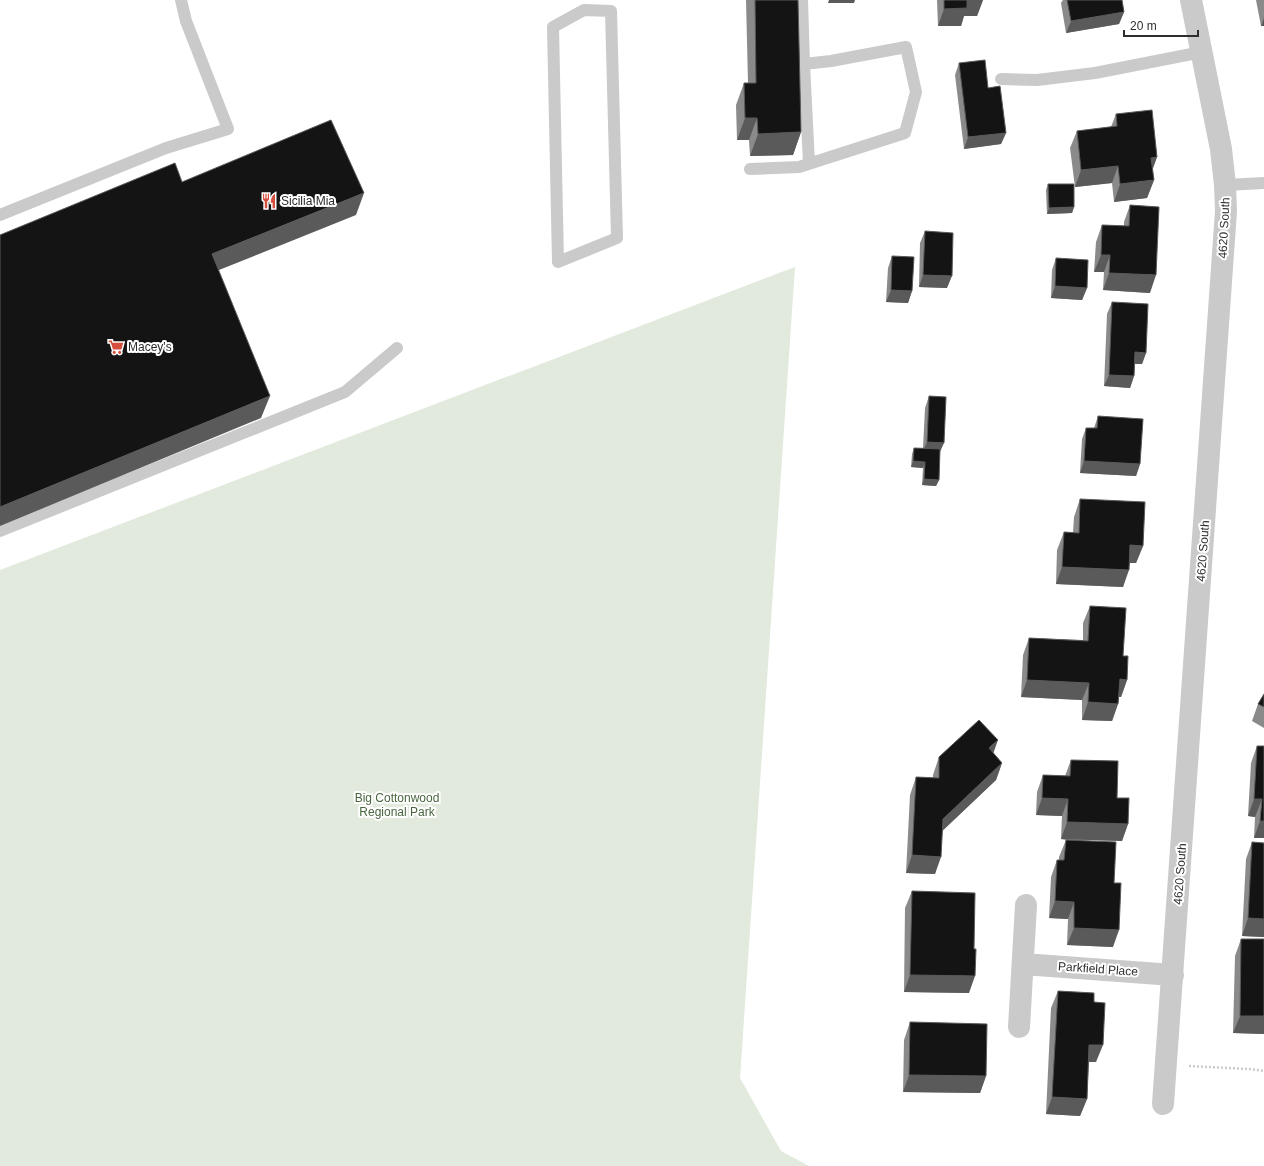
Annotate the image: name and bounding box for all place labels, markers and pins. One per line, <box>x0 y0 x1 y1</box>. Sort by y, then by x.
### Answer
restaurant icon: Sicilia Mia <box>260 192 278 210</box>
place label: Sicilia Mia <box>281 194 335 208</box>
supermarket icon: Macey's <box>107 338 125 356</box>
place label: Macey's <box>128 340 172 354</box>

